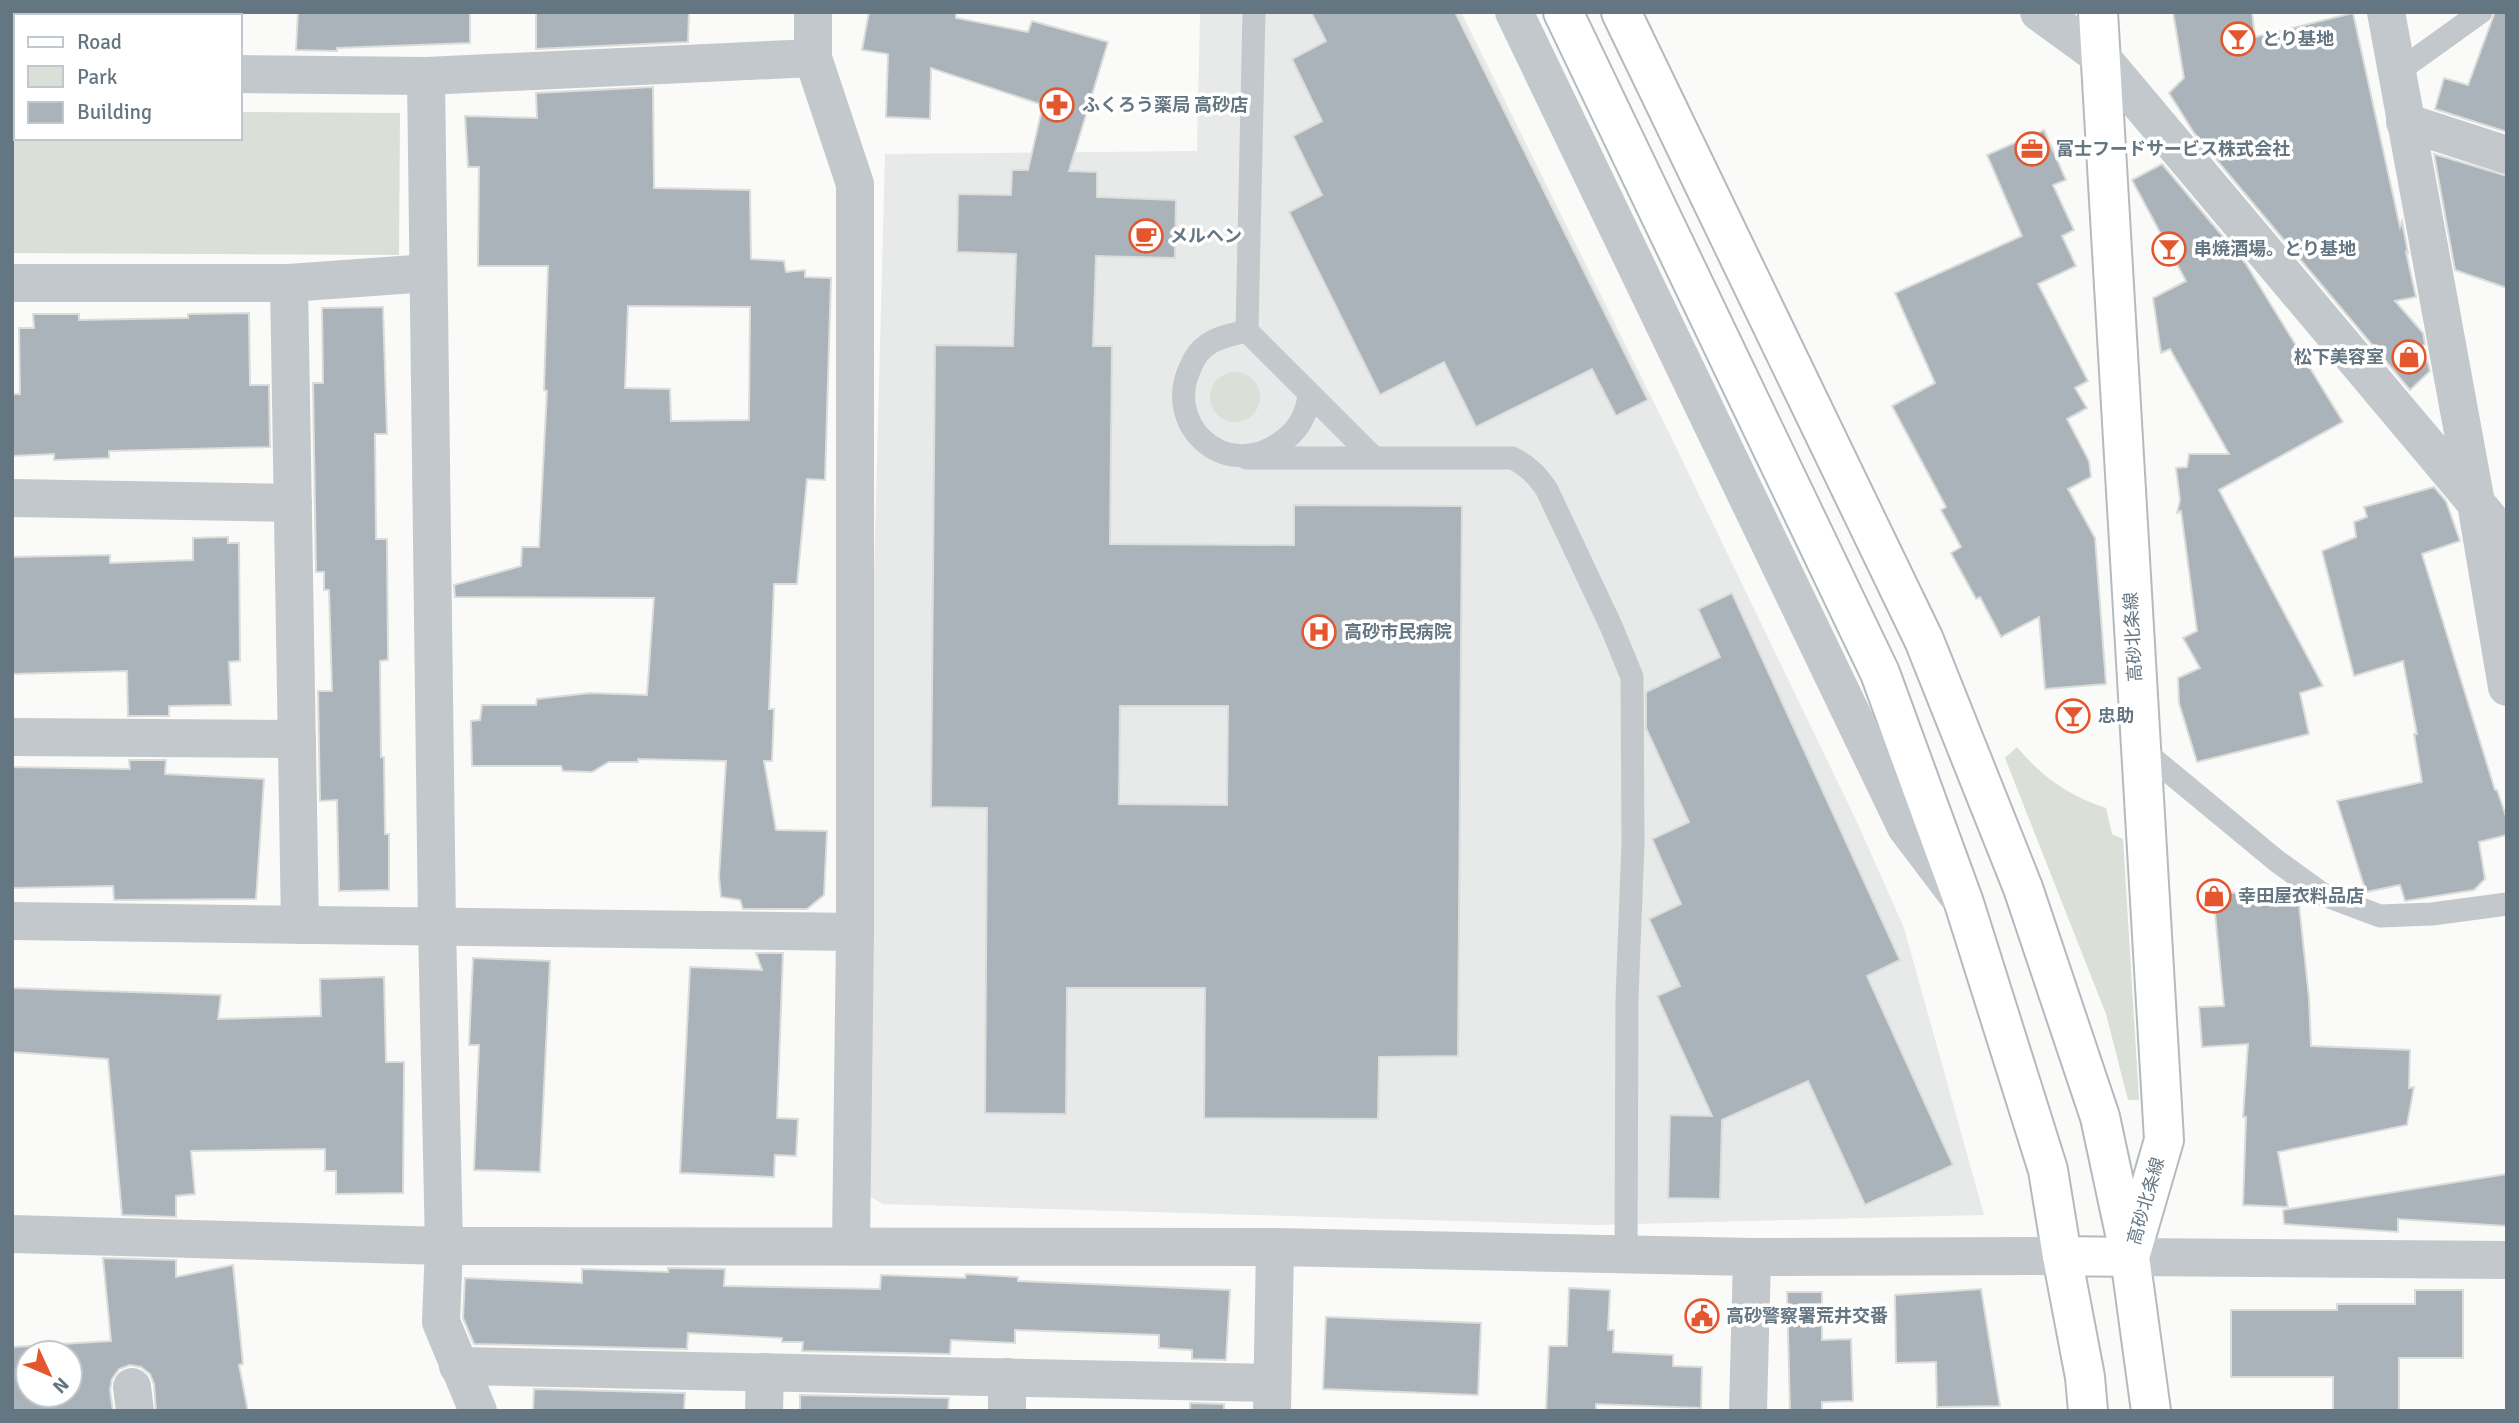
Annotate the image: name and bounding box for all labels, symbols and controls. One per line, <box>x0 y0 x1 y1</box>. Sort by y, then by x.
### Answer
legend <box>14 14 242 140</box>
bar icon: とり基地 <box>2219 20 2257 58</box>
place label: とり基地 <box>2262 28 2334 50</box>
text: Road <box>77 29 122 55</box>
text: Park <box>77 64 118 90</box>
pharmacy icon: ふくろう薬局 高砂店 <box>1038 86 1076 124</box>
place label: ふくろう薬局 高砂店 <box>1082 94 1248 116</box>
text: Building <box>77 99 152 125</box>
office icon: 富士フードサービス株式会社 <box>2013 130 2051 168</box>
place label: 富士フードサービス株式会社 <box>2056 138 2290 160</box>
cafe icon: メルヘン <box>1127 217 1165 255</box>
place label: メルヘン <box>1170 225 1242 247</box>
bar icon: 串焼酒場。とり基地 <box>2150 230 2188 268</box>
place label: 串焼酒場。とり基地 <box>2194 238 2356 260</box>
shop icon: 松下美容室 <box>2390 338 2428 376</box>
place label: 松下美容室 <box>2294 346 2384 368</box>
street label: 高砂北条線 <box>2120 591 2146 683</box>
hospital icon: 高砂市民病院 <box>1300 613 1338 651</box>
place label: 高砂市民病院 <box>1344 621 1452 643</box>
bar icon: 忠助 <box>2054 697 2092 735</box>
place label: 忠助 <box>2098 705 2134 727</box>
shop icon: 幸田屋衣料品店 <box>2195 877 2233 915</box>
place label: 幸田屋衣料品店 <box>2238 885 2364 907</box>
street label: 高砂北条線 <box>2123 1155 2169 1247</box>
public building icon: 高砂警察署荒井交番 <box>1683 1297 1721 1335</box>
place label: 高砂警察署荒井交番 <box>1726 1305 1888 1327</box>
north arrow <box>14 1339 84 1409</box>
text: N <box>47 1372 74 1398</box>

